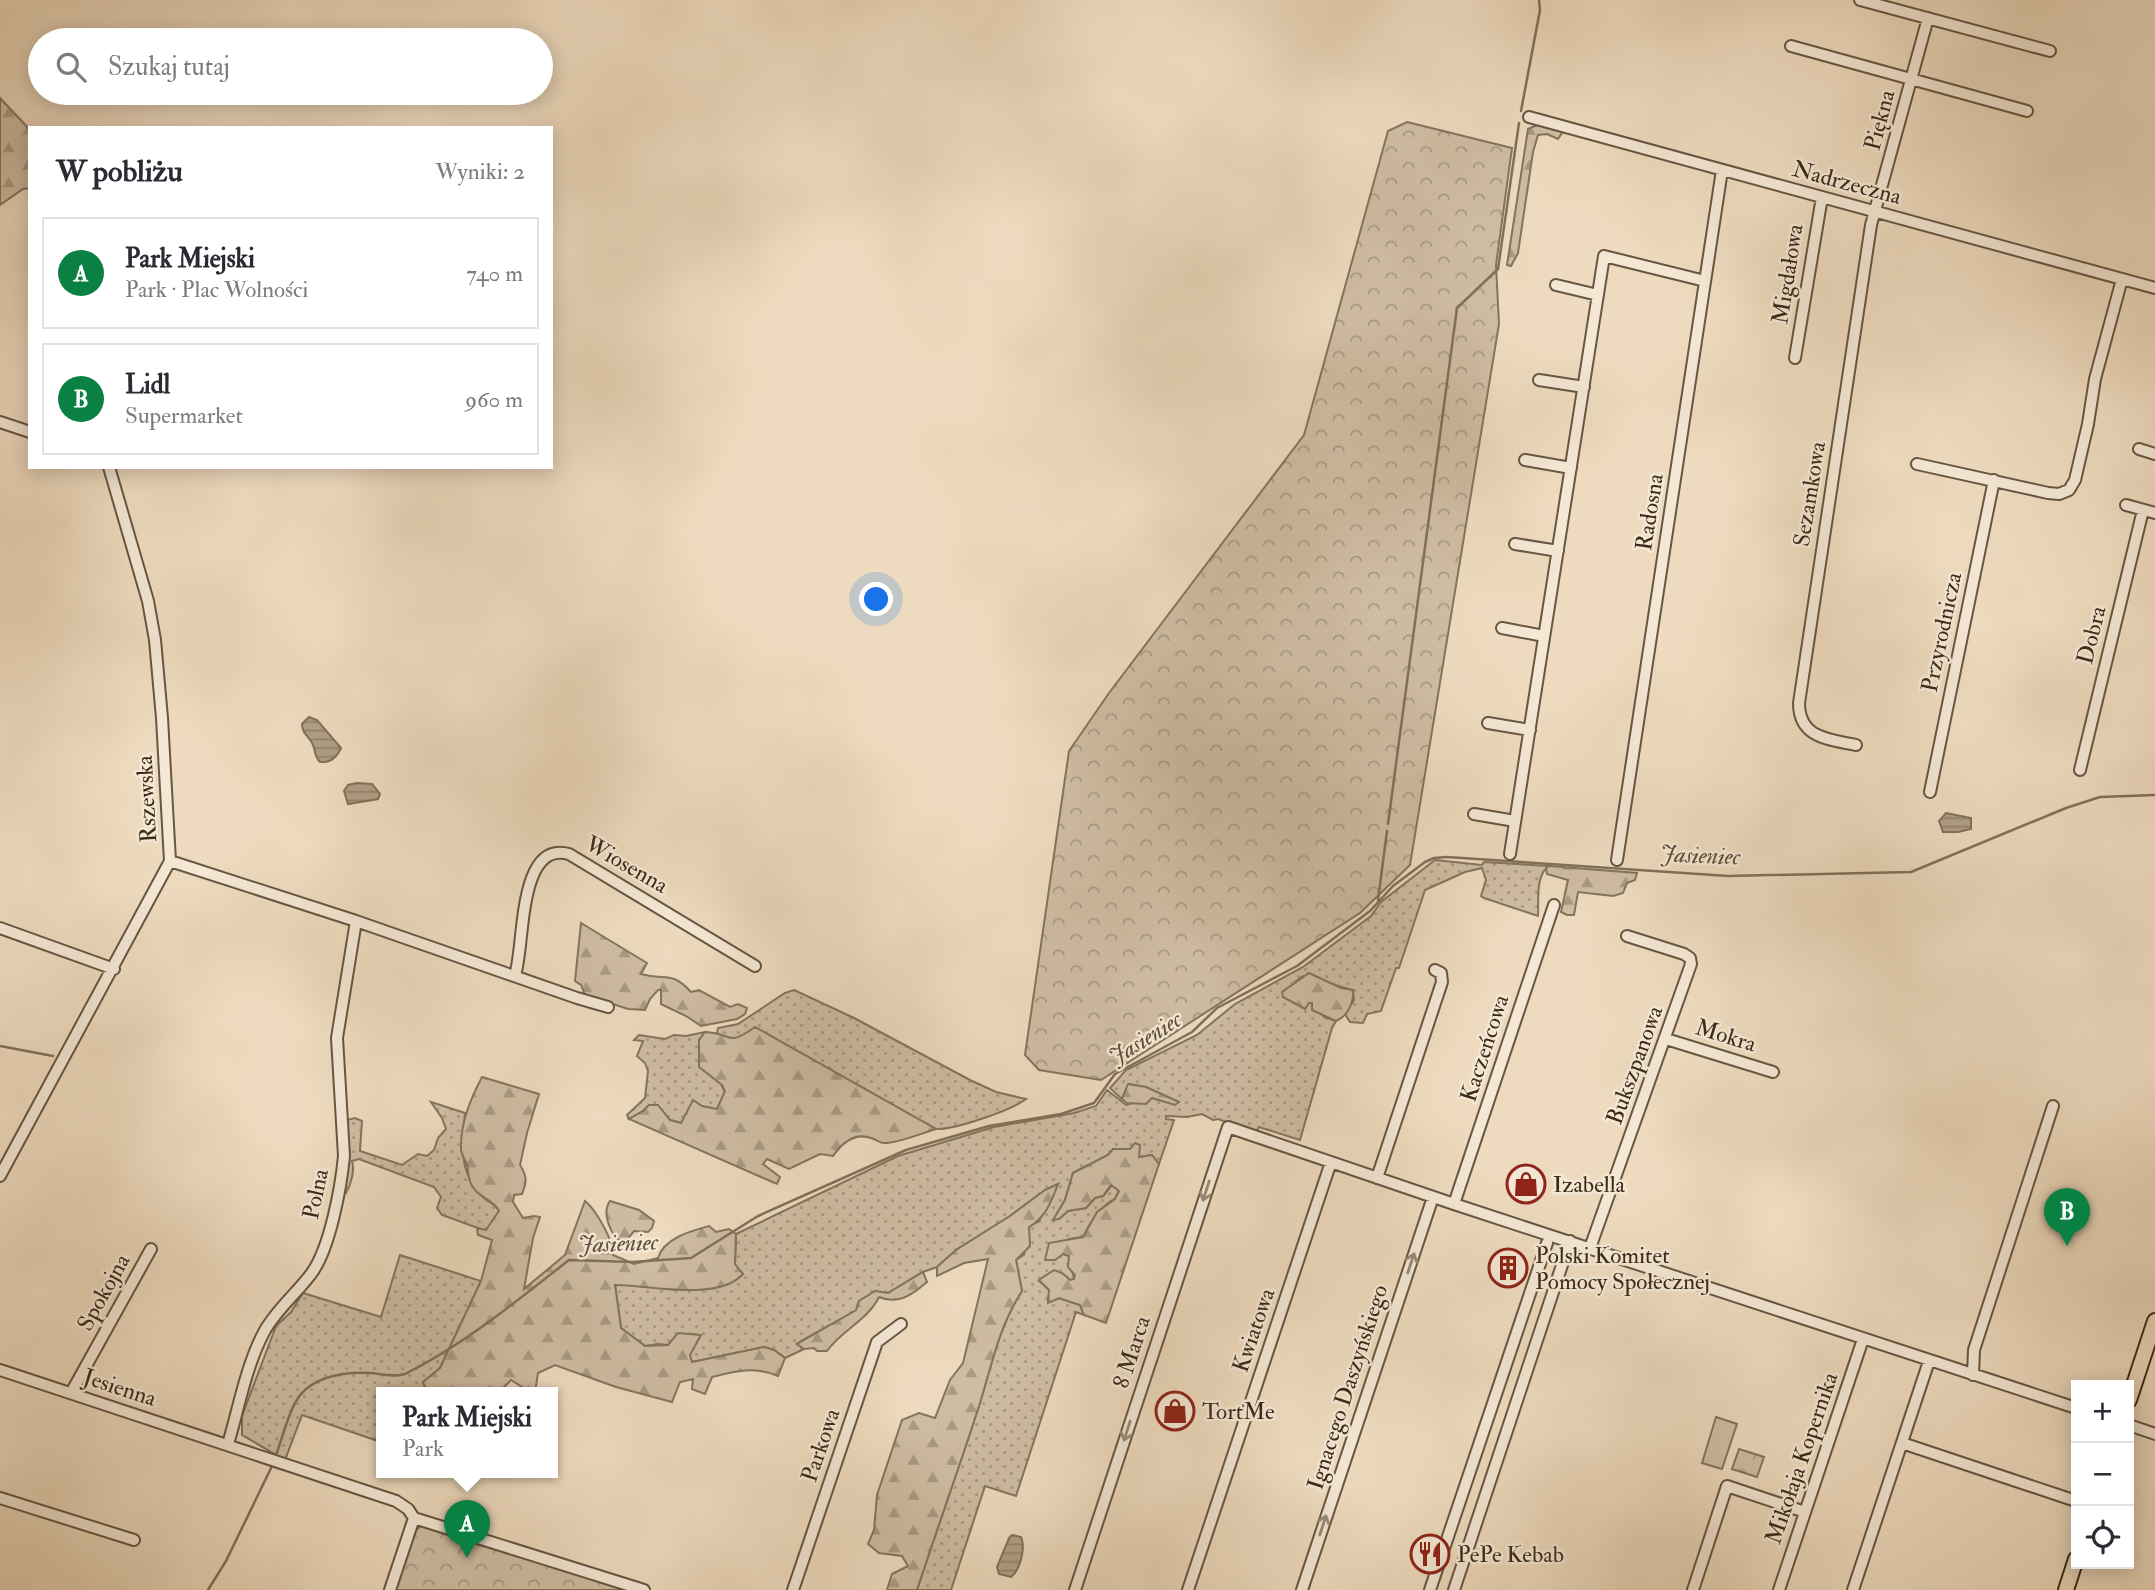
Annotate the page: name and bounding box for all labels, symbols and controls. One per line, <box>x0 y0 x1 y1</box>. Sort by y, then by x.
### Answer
search box <box>28 28 553 105</box>
icon: search <box>52 48 90 86</box>
text: Szukaj tutaj <box>108 51 230 83</box>
street label: Piękna <box>1858 86 1902 153</box>
text: W pobliżu <box>56 153 183 190</box>
street label: Nadrzeczna <box>1789 154 1905 211</box>
text: Wyniki: 2 <box>435 157 525 186</box>
street label: Migdałowa <box>1765 222 1810 326</box>
text: Park Miejski <box>125 243 255 275</box>
text: A <box>74 259 88 288</box>
text: 740 m <box>466 259 523 288</box>
text: Park · Plac Wolności <box>125 275 308 304</box>
text: Lidl <box>125 369 170 401</box>
text: B <box>73 385 89 414</box>
text: 960 m <box>465 385 523 414</box>
text: Supermarket <box>125 401 243 430</box>
street label: Sezamkowa <box>1787 439 1832 549</box>
street label: Radosna <box>1629 471 1670 553</box>
street label: Przyrodnicza <box>1915 569 1968 695</box>
your location <box>859 582 893 616</box>
street label: Dobra <box>2070 602 2113 667</box>
street label: Rszewska <box>130 754 163 843</box>
street label: Wiosenna <box>579 829 674 900</box>
water label: Jasieniec <box>1659 839 1741 872</box>
street label: Kaczeńcowa <box>1454 990 1516 1105</box>
street label: Bukszpanowa <box>1600 1001 1670 1129</box>
water label: Jasieniec <box>1103 1004 1188 1073</box>
street label: Mokra <box>1692 1013 1760 1059</box>
shop icon: Izabella <box>1505 1163 1547 1205</box>
street label: Polna <box>296 1166 335 1222</box>
place label: Izabella <box>1553 1170 1626 1199</box>
one-way arrow <box>1199 1180 1211 1202</box>
pin: B <box>2044 1188 2090 1246</box>
water label: Jasieniec <box>577 1227 659 1260</box>
place label: Polski Komitet Pomocy Społecznej <box>1535 1241 1710 1297</box>
building icon: Polski Komitet Pomocy Społecznej <box>1487 1247 1529 1289</box>
street label: Spokojna <box>70 1248 138 1336</box>
one-way arrow <box>1405 1252 1418 1274</box>
street label: Ignacego Daszyńskiego <box>1301 1281 1394 1493</box>
street label: Kwiatowa <box>1226 1284 1282 1376</box>
street label: 8 Marca <box>1106 1312 1157 1392</box>
street label: Jesienna <box>79 1362 161 1413</box>
street label: Mikołaja Kopernika <box>1759 1368 1846 1548</box>
map controls <box>2071 1380 2134 1569</box>
button: + <box>2071 1380 2134 1443</box>
popup <box>376 1387 558 1478</box>
shop icon: TortMe <box>1154 1390 1196 1432</box>
place label: TortMe <box>1202 1397 1275 1426</box>
text: Park Miejski <box>402 1402 532 1434</box>
street label: Parkowa <box>794 1404 847 1486</box>
one-way arrow <box>1120 1419 1132 1441</box>
text: Park <box>402 1434 444 1463</box>
button: − <box>2071 1443 2134 1506</box>
pin: A <box>444 1500 490 1558</box>
button: locate <box>2071 1506 2134 1569</box>
one-way arrow <box>1318 1515 1331 1537</box>
restaurant icon: PePe Kebab <box>1409 1533 1451 1575</box>
place label: PePe Kebab <box>1457 1540 1564 1569</box>

